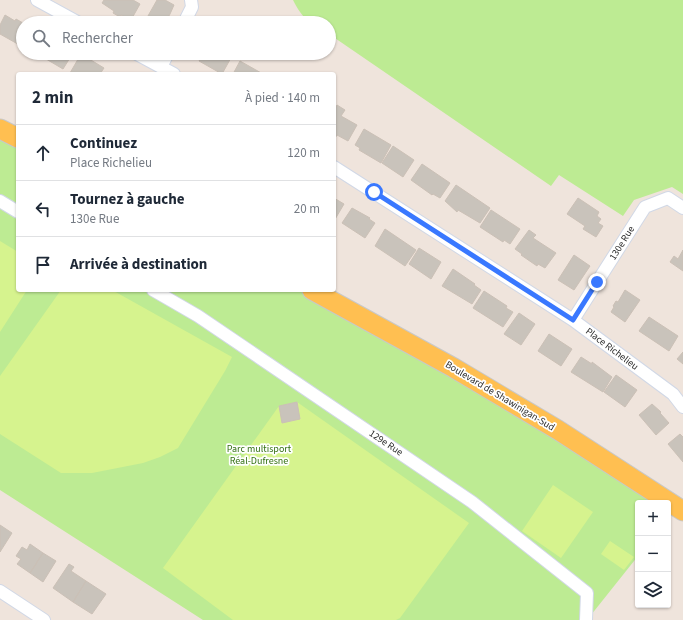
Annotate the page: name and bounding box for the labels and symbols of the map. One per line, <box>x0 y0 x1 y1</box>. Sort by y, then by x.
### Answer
route start <box>365 183 383 201</box>
street label: 130e Rue <box>606 223 638 263</box>
route end <box>588 273 606 291</box>
street label: Place Richelieu <box>583 324 641 374</box>
street label: Boulevard de Shawinigan-Sud <box>443 358 557 434</box>
street label: 129e Rue <box>366 427 406 459</box>
park label: Parc multisport Réal-Dufresne <box>227 442 292 468</box>

